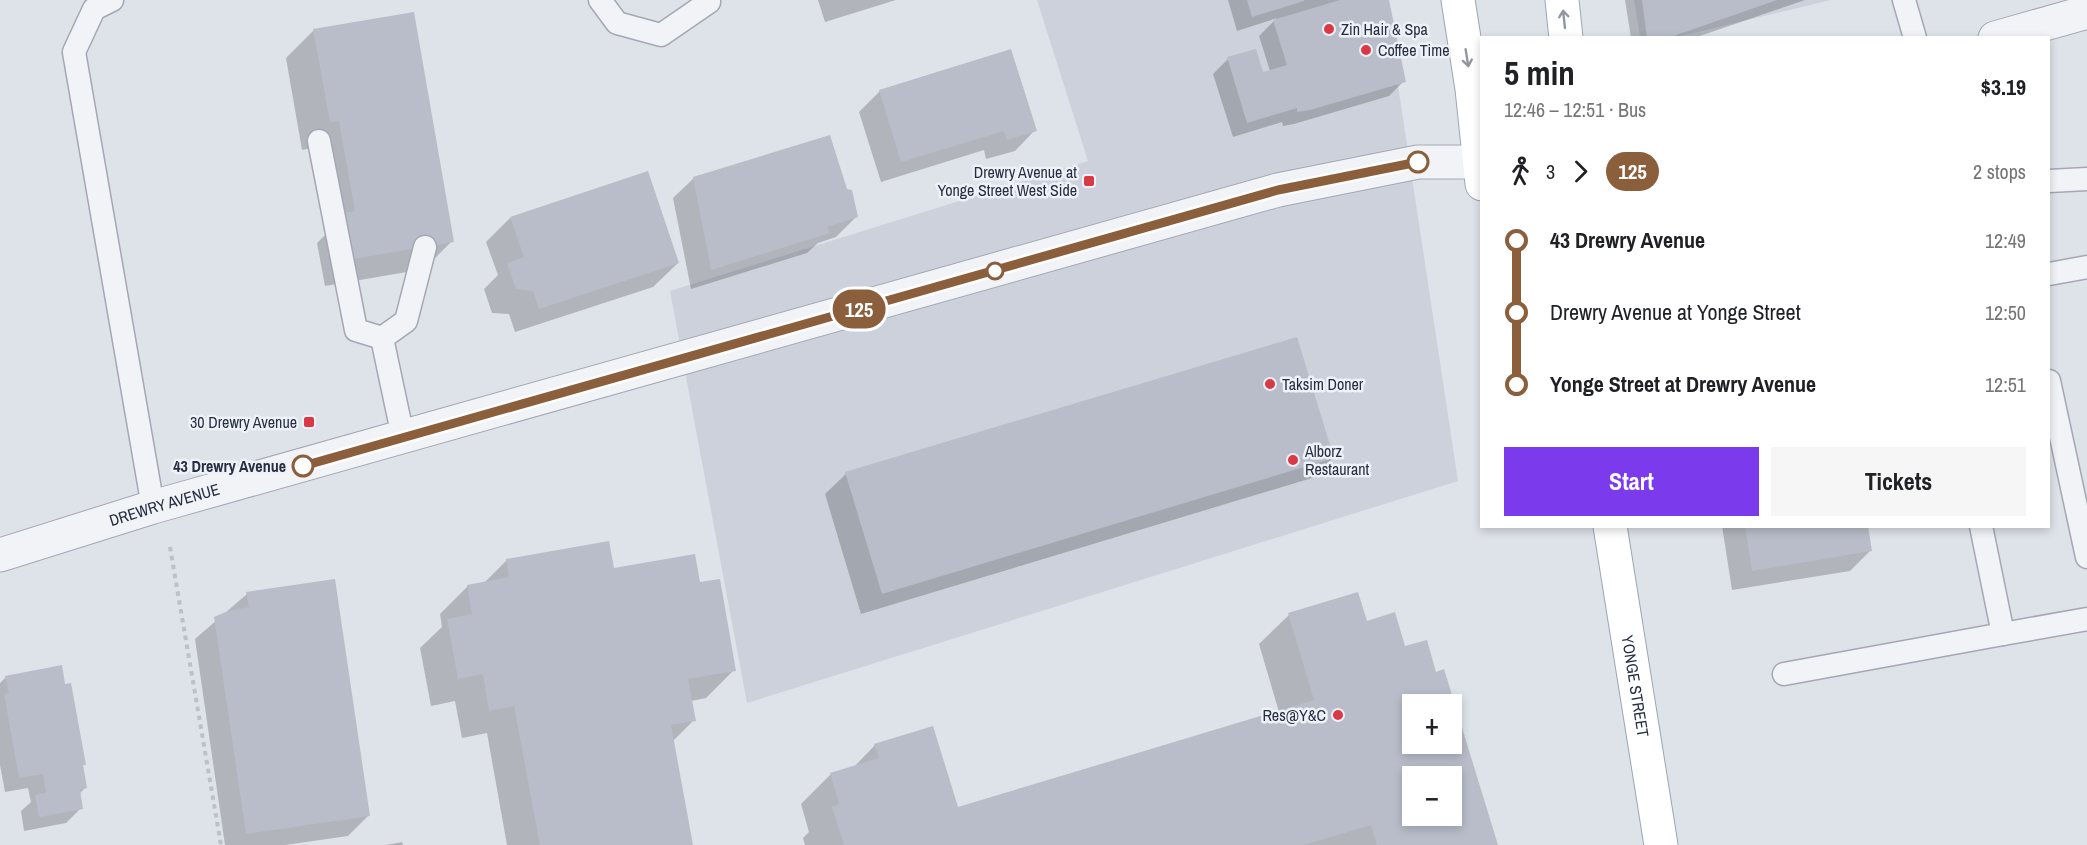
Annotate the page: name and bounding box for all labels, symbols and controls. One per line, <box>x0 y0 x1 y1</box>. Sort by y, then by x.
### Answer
one-way arrow <box>1559 9 1570 29</box>
place label: Zin Hair & Spa <box>1341 18 1428 40</box>
marker: Zin Hair & Spa <box>1322 22 1336 36</box>
place label: Coffee Time <box>1378 39 1449 61</box>
marker: Coffee Time <box>1359 43 1373 57</box>
one-way arrow <box>1462 47 1473 67</box>
text: 5 min <box>1504 51 1575 95</box>
text: $3.19 <box>1981 72 2026 102</box>
text: 12:46 – 12:51 · Bus <box>1504 96 1646 123</box>
unlabelled marker <box>1407 151 1429 173</box>
icon: walk <box>1504 155 1537 188</box>
icon: forward <box>1564 155 1597 188</box>
text: 125 <box>1618 157 1647 186</box>
text: 3 <box>1546 158 1555 185</box>
text: 2 stops <box>1973 158 2026 185</box>
place label: Drewry Avenue at Yonge Street West Side <box>937 161 1077 201</box>
marker: Drewry Avenue at Yonge Street West Side <box>1082 174 1096 188</box>
text: 43 Drewry Avenue <box>1550 225 1705 255</box>
text: 12:49 <box>1985 227 2026 254</box>
unlabelled marker <box>986 262 1004 280</box>
line badge: 125 <box>824 290 894 328</box>
text: 125 <box>845 295 873 324</box>
text: Drewry Avenue at Yonge Street <box>1550 297 1801 327</box>
text: 12:50 <box>1985 299 2026 326</box>
text: Yonge Street at Drewry Avenue <box>1550 369 1816 399</box>
text: 12:51 <box>1985 371 2026 398</box>
place label: Taksim Doner <box>1282 373 1364 395</box>
marker: Taksim Doner <box>1263 377 1277 391</box>
place label: 30 Drewry Avenue <box>190 411 297 433</box>
marker: 30 Drewry Avenue <box>302 415 316 429</box>
place label: Alborz Restaurant <box>1304 440 1370 480</box>
button: Start <box>1504 447 1759 516</box>
button: Tickets <box>1771 447 2026 516</box>
marker: Alborz Restaurant <box>1286 453 1300 467</box>
place label: 43 Drewry Avenue <box>173 455 286 477</box>
marker: 43 Drewry Avenue <box>292 455 314 477</box>
street label: DREWRY AVENUE <box>106 478 222 531</box>
street label: YONGE STREET <box>1617 633 1655 739</box>
map controls <box>1402 694 1462 826</box>
button: + <box>1402 694 1462 754</box>
place label: Res@Y&C <box>1262 704 1326 726</box>
marker: Res@Y&C <box>1331 708 1345 722</box>
button: − <box>1402 766 1462 826</box>

